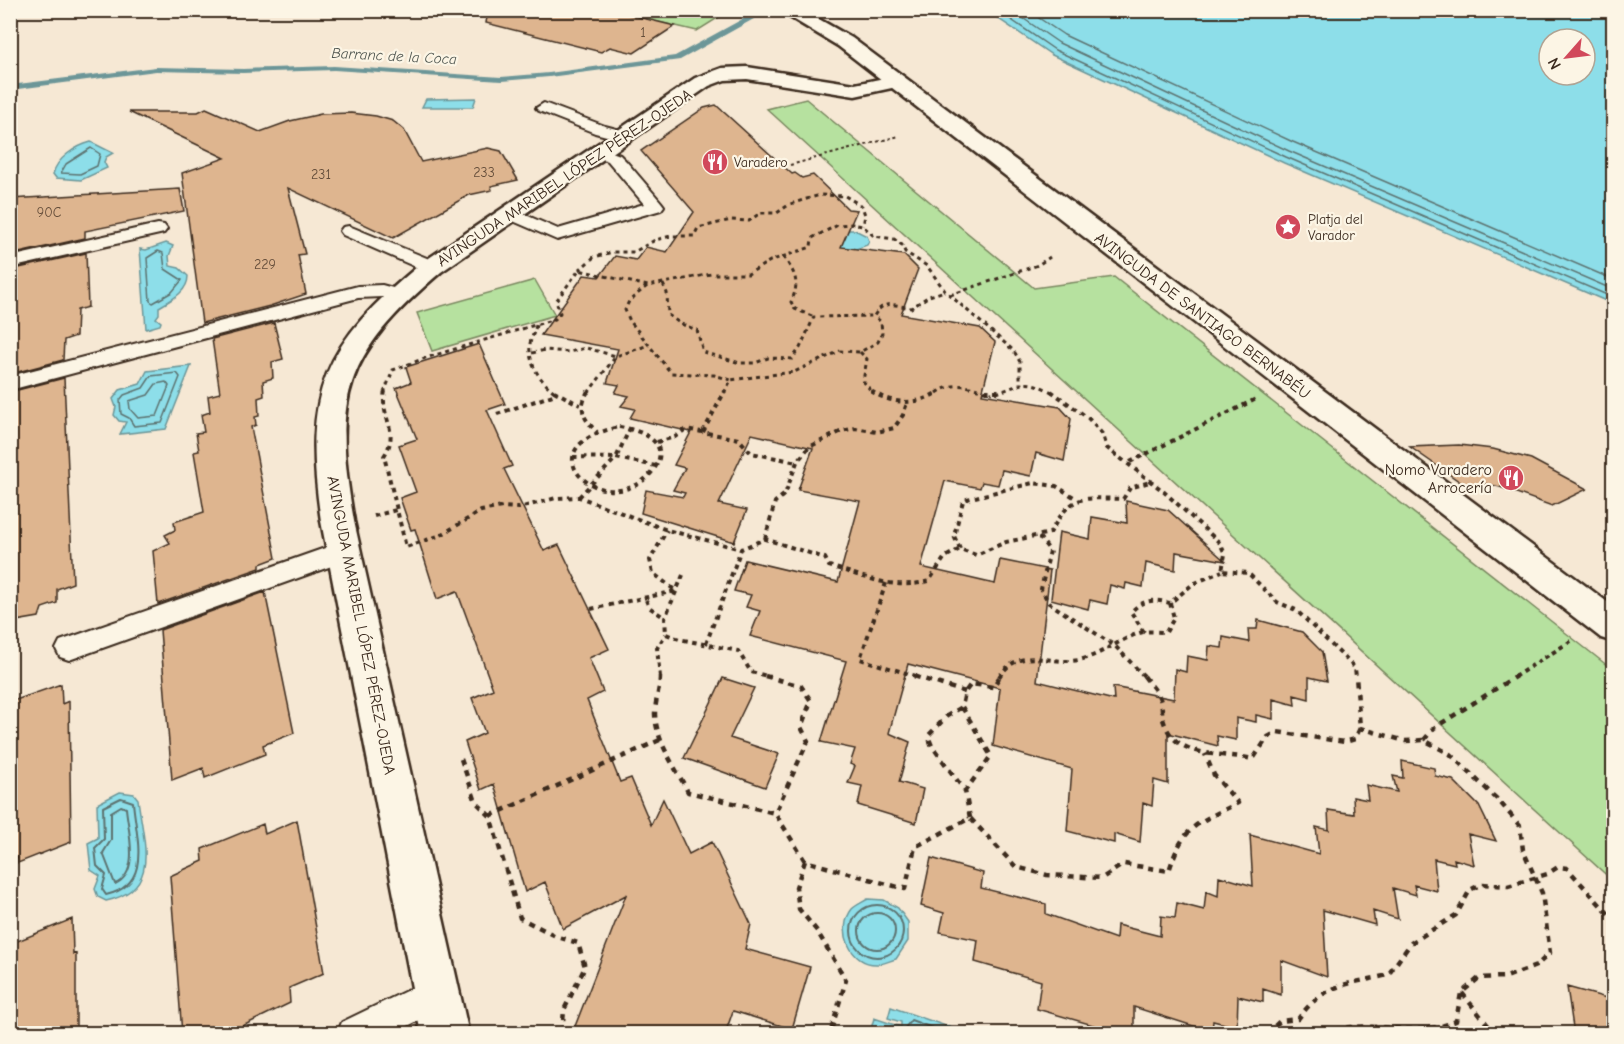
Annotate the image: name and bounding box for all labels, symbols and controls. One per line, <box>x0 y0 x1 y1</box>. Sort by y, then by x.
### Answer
house number: 1 <box>640 24 646 41</box>
north arrow <box>1537 27 1597 87</box>
water label: Barranc de la Coca <box>331 44 457 68</box>
text: N <box>1544 55 1565 72</box>
street label: AVINGUDA MARIBEL LÓPEZ PÉREZ-OJEDA <box>433 85 696 270</box>
restaurant icon: Varadero <box>700 147 730 177</box>
place label: Varadero <box>734 154 788 171</box>
house number: 233 <box>473 164 495 181</box>
house number: 231 <box>311 166 331 183</box>
house number: 90C <box>37 204 62 221</box>
place label: Platja del Varador <box>1308 211 1363 244</box>
place icon: Platja del Varador <box>1273 212 1303 242</box>
street label: AVINGUDA DE SANTIAGO BERNABÉU <box>1091 228 1314 403</box>
house number: 229 <box>254 256 276 273</box>
place label: Nomo Varadero Arrocería <box>1385 461 1492 497</box>
restaurant icon: Nomo Varadero Arrocería <box>1496 463 1526 493</box>
street label: AVINGUDA MARIBEL LÓPEZ PÉREZ-OJEDA <box>323 474 400 776</box>

